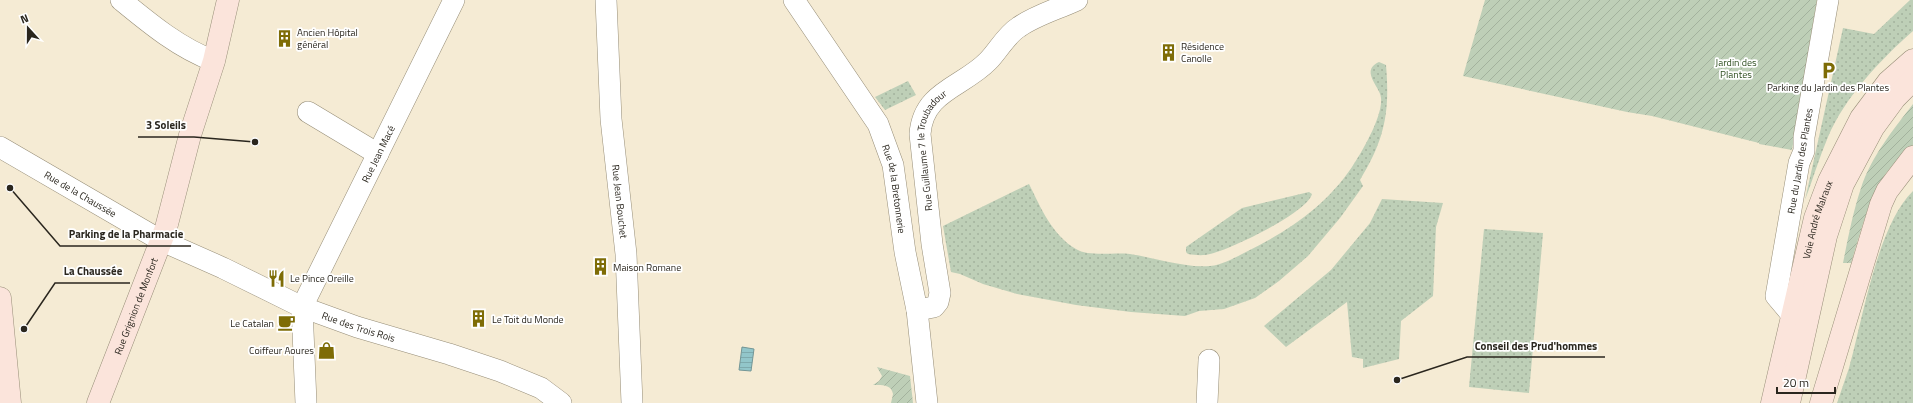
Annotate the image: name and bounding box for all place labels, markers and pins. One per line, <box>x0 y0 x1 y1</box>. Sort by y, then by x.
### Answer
place label: Ancien Hôpital général <box>297 25 358 52</box>
building icon: Ancien Hôpital général <box>274 28 294 48</box>
place label: Résidence Canolle <box>1181 39 1224 66</box>
building icon: Résidence Canolle <box>1158 42 1178 62</box>
parking icon: Parking du Jardin des Plantes <box>1818 60 1838 80</box>
place label: Parking du Jardin des Plantes <box>1767 80 1889 95</box>
callout: 3 Soleils <box>138 114 194 137</box>
callout: Parking de la Pharmacie <box>60 223 191 246</box>
building icon: Maison Romane <box>590 257 610 277</box>
callout: La Chaussée <box>55 260 130 283</box>
place label: Maison Romane <box>613 260 681 275</box>
restaurant icon: Le Pince Oreille <box>267 268 287 288</box>
place label: Le Pince Oreille <box>290 271 354 286</box>
building icon: Le Toit du Monde <box>469 309 489 329</box>
place label: Le Toit du Monde <box>492 312 564 327</box>
cafe icon: Le Catalan <box>277 313 297 333</box>
place label: Le Catalan <box>230 316 274 331</box>
callout: Conseil des Prud'hommes <box>1467 334 1605 357</box>
shop icon: Coiffeur Aoures <box>317 340 337 360</box>
place label: Coiffeur Aoures <box>249 343 314 358</box>

